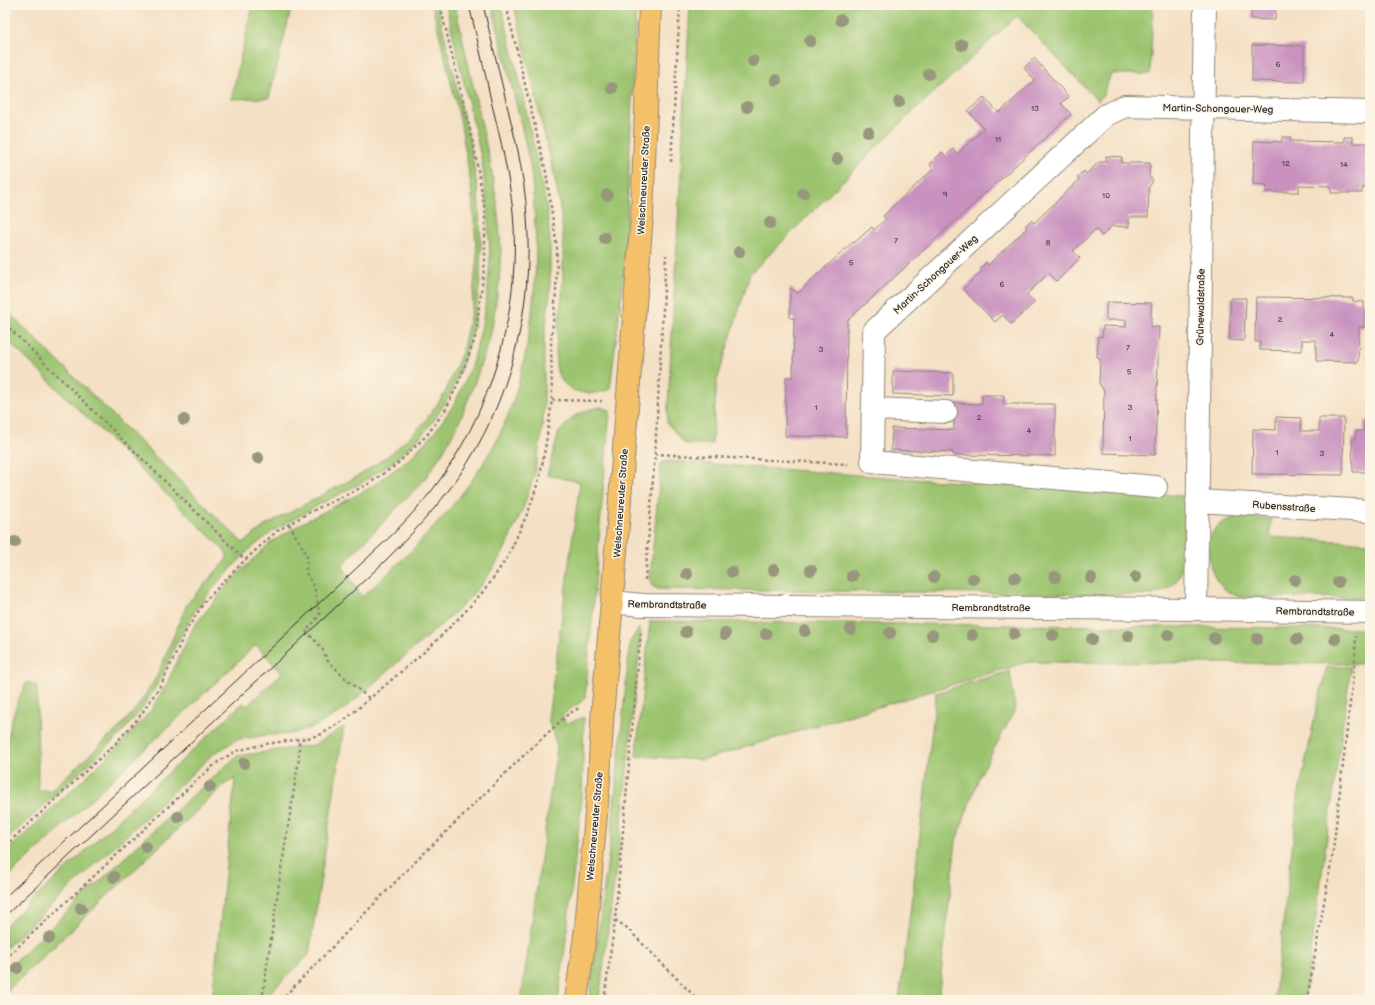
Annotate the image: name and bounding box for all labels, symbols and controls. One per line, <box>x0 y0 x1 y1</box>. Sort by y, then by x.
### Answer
house number: 6 <box>1276 60 1281 69</box>
street label: Martin-Schongauer-Weg <box>1162 102 1274 116</box>
house number: 13 <box>1031 104 1039 113</box>
street label: Welschneureuter Straße <box>635 125 653 235</box>
house number: 11 <box>995 135 1001 144</box>
house number: 12 <box>1282 159 1290 168</box>
house number: 14 <box>1340 160 1348 169</box>
house number: 9 <box>943 190 948 199</box>
house number: 10 <box>1102 191 1110 200</box>
street label: Martin-Schongauer-Weg <box>891 232 980 317</box>
house number: 7 <box>894 236 898 245</box>
house number: 8 <box>1046 238 1051 247</box>
house number: 5 <box>849 258 854 267</box>
street label: Grünewaldstraße <box>1194 268 1208 346</box>
house number: 6 <box>1000 280 1005 289</box>
house number: 2 <box>1278 315 1283 324</box>
house number: 4 <box>1330 330 1335 339</box>
house number: 7 <box>1126 343 1130 352</box>
house number: 3 <box>819 345 824 354</box>
house number: 5 <box>1127 367 1132 376</box>
house number: 1 <box>814 403 818 412</box>
house number: 3 <box>1128 403 1133 412</box>
house number: 2 <box>977 413 982 422</box>
house number: 4 <box>1027 426 1032 435</box>
house number: 1 <box>1128 434 1132 443</box>
street label: Welschneureuter Straße <box>611 448 631 558</box>
house number: 1 <box>1275 448 1279 457</box>
house number: 3 <box>1320 449 1325 458</box>
street label: Rubensstraße <box>1252 499 1316 515</box>
street label: Rembrandtstraße <box>627 598 707 612</box>
street label: Rembrandtstraße <box>951 602 1031 614</box>
street label: Rembrandtstraße <box>1275 605 1355 619</box>
street label: Welschneureuter Straße <box>584 771 606 881</box>

